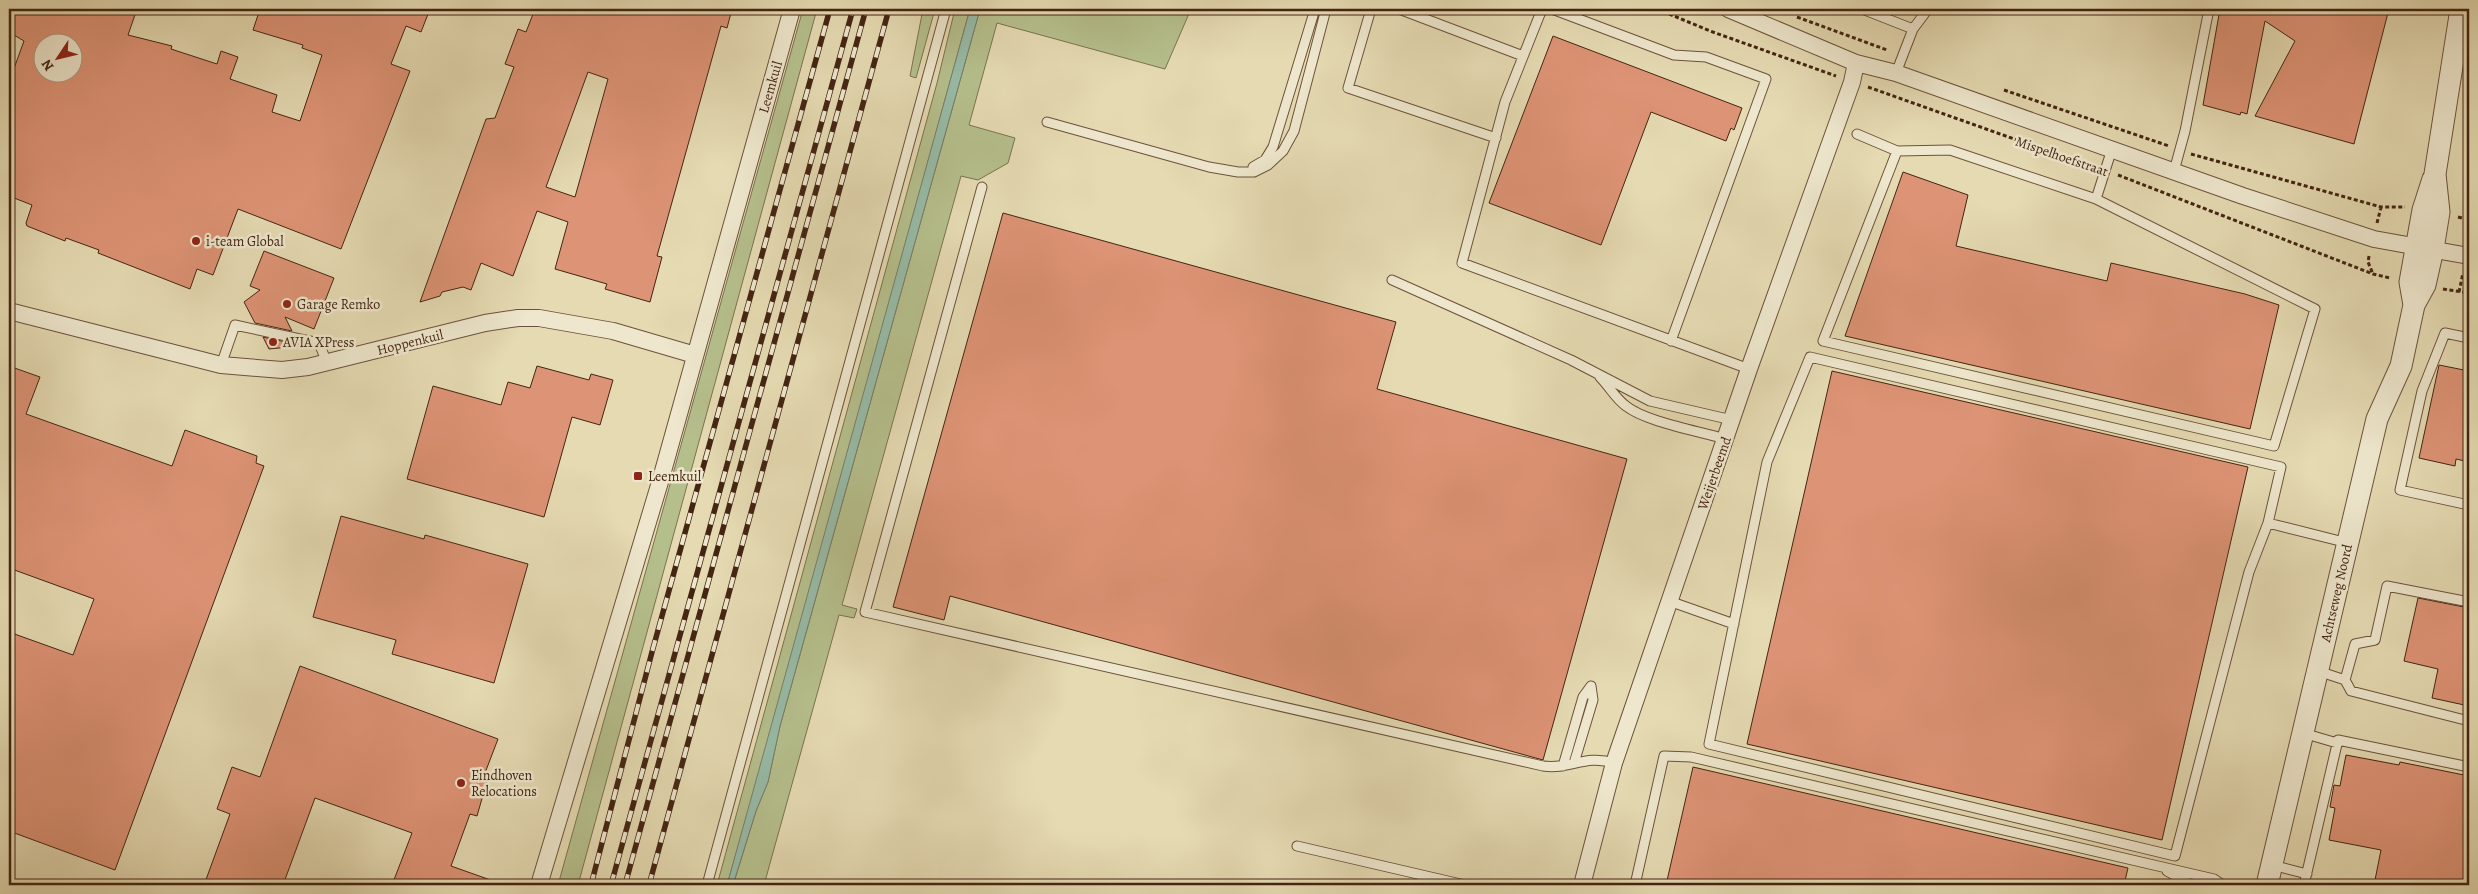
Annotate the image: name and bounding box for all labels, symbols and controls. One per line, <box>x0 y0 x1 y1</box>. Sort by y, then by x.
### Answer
north arrow <box>32 32 82 82</box>
text: N <box>37 56 58 75</box>
street label: Leemkuil <box>754 58 787 115</box>
street label: Mispelhoefstraat <box>2013 132 2111 181</box>
place label: i-team Global <box>206 232 284 251</box>
marker: i-team Global <box>190 235 202 247</box>
place label: Garage Remko <box>297 295 380 314</box>
marker: Garage Remko <box>281 298 293 310</box>
street label: Hoppenkuil <box>375 325 446 360</box>
place label: AVIA XPress <box>282 333 355 352</box>
marker: AVIA XPress <box>267 336 279 348</box>
street label: Weijerbeemd <box>1693 434 1736 513</box>
place label: Leemkuil <box>648 467 702 486</box>
marker: Leemkuil <box>632 470 644 482</box>
street label: Achtseweg Noord <box>2316 542 2357 645</box>
place label: Eindhoven Relocations <box>471 766 537 801</box>
marker: Eindhoven Relocations <box>455 777 467 789</box>

